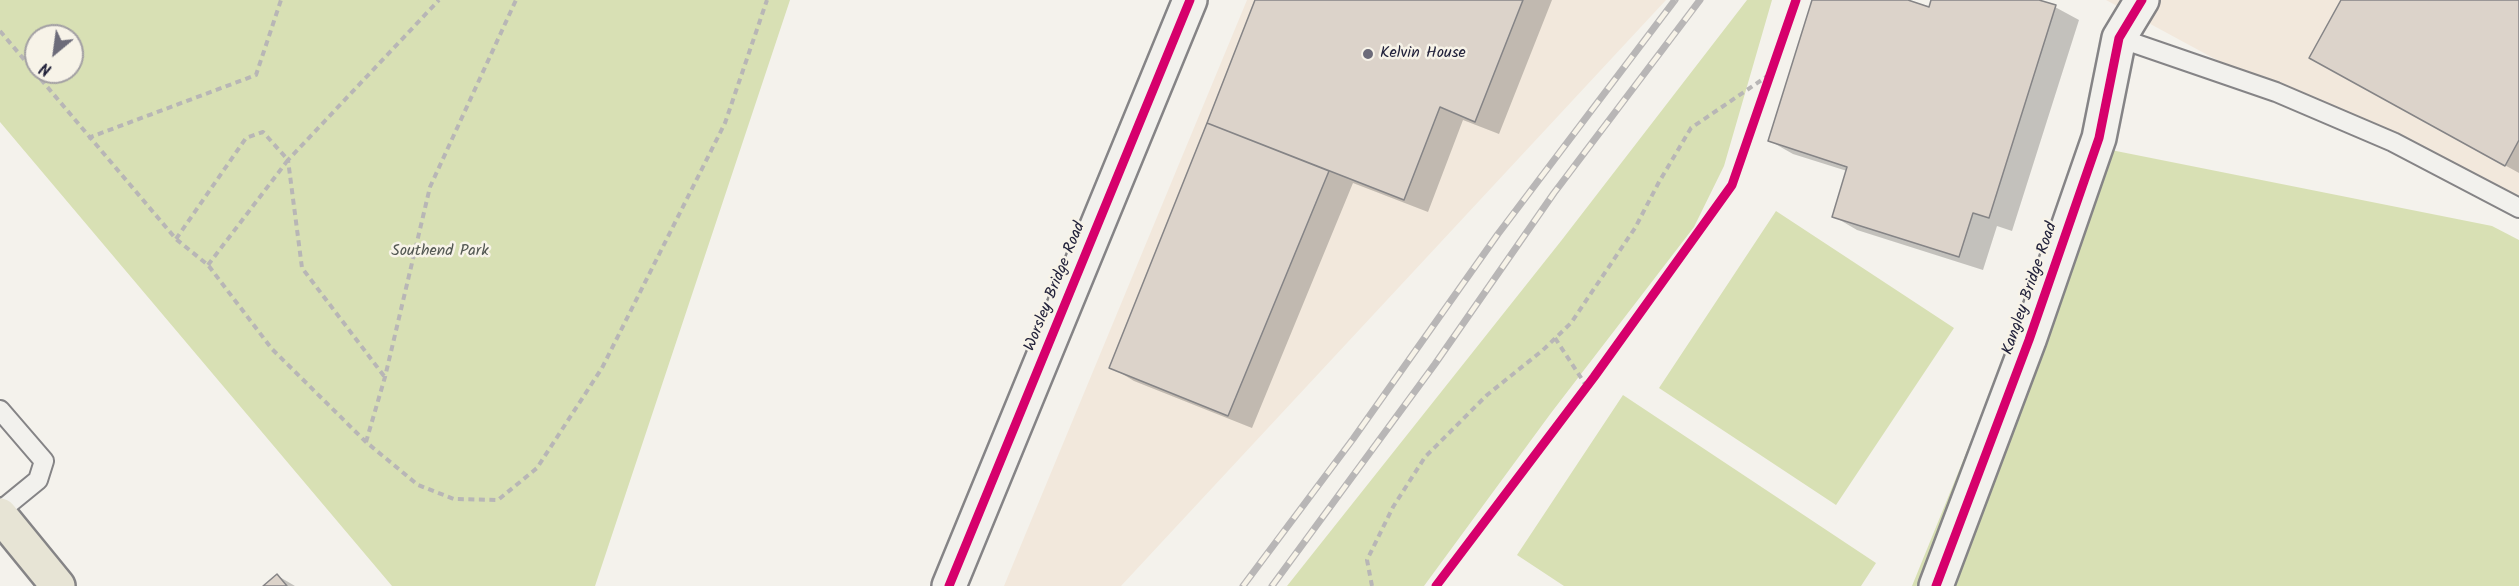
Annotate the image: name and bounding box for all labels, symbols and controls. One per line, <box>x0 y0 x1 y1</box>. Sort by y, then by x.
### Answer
north arrow <box>24 24 84 84</box>
place label: Kelvin House <box>1380 44 1466 64</box>
marker: Kelvin House <box>1361 47 1375 61</box>
text: N <box>36 55 56 82</box>
street label: Worsley Bridge Road <box>1021 220 1091 354</box>
street label: Kangley Bridge Road <box>1999 220 2063 358</box>
park label: Southend Park <box>391 242 489 262</box>

